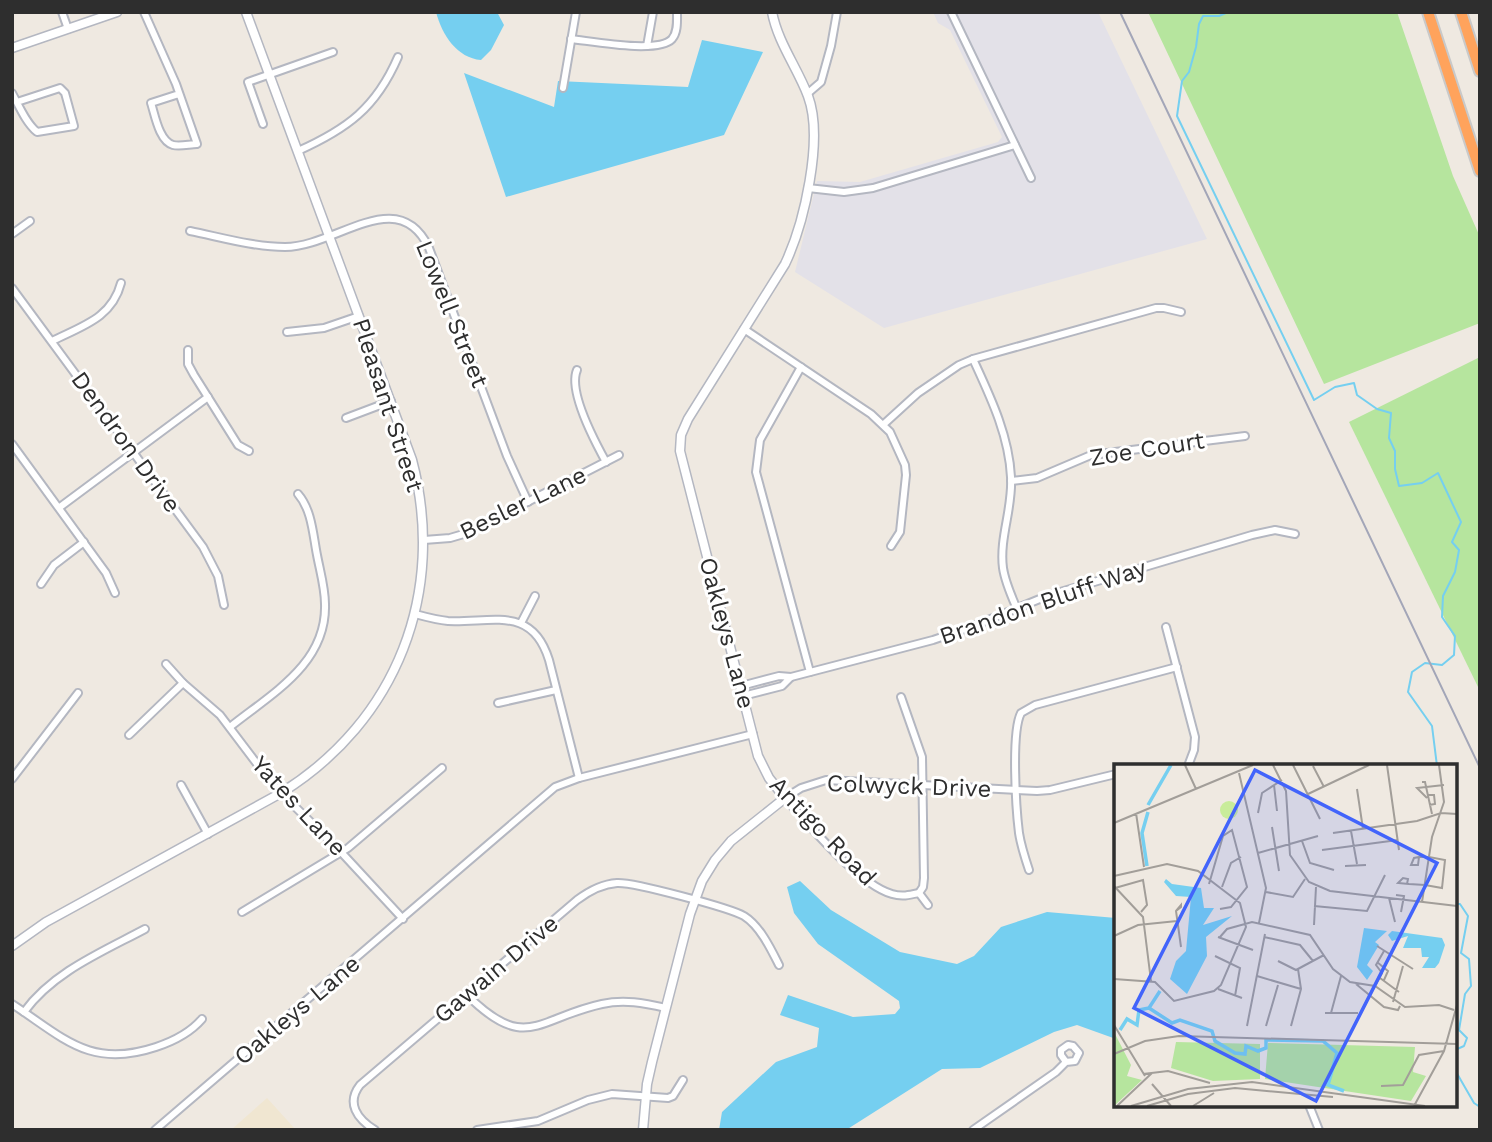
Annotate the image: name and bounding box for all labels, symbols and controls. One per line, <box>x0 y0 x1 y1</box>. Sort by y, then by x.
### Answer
street label: Lowell Street <box>410 237 494 391</box>
street label: Pleasant Street <box>347 315 429 495</box>
street label: Dendron Drive <box>65 366 187 518</box>
street label: Zoe Court <box>1088 426 1206 472</box>
street label: Besler Lane <box>455 460 591 546</box>
street label: Brandon Bluff Way <box>936 553 1151 651</box>
street label: Oakleys Lane <box>693 554 761 712</box>
street label: Yates Lane <box>246 750 352 862</box>
inset map <box>1114 764 1457 1107</box>
street label: Colwyck Drive <box>826 769 992 803</box>
street label: Antigo Road <box>764 771 882 891</box>
street label: Gawain Drive <box>428 909 564 1029</box>
street label: Oakleys Lane <box>229 949 365 1071</box>

